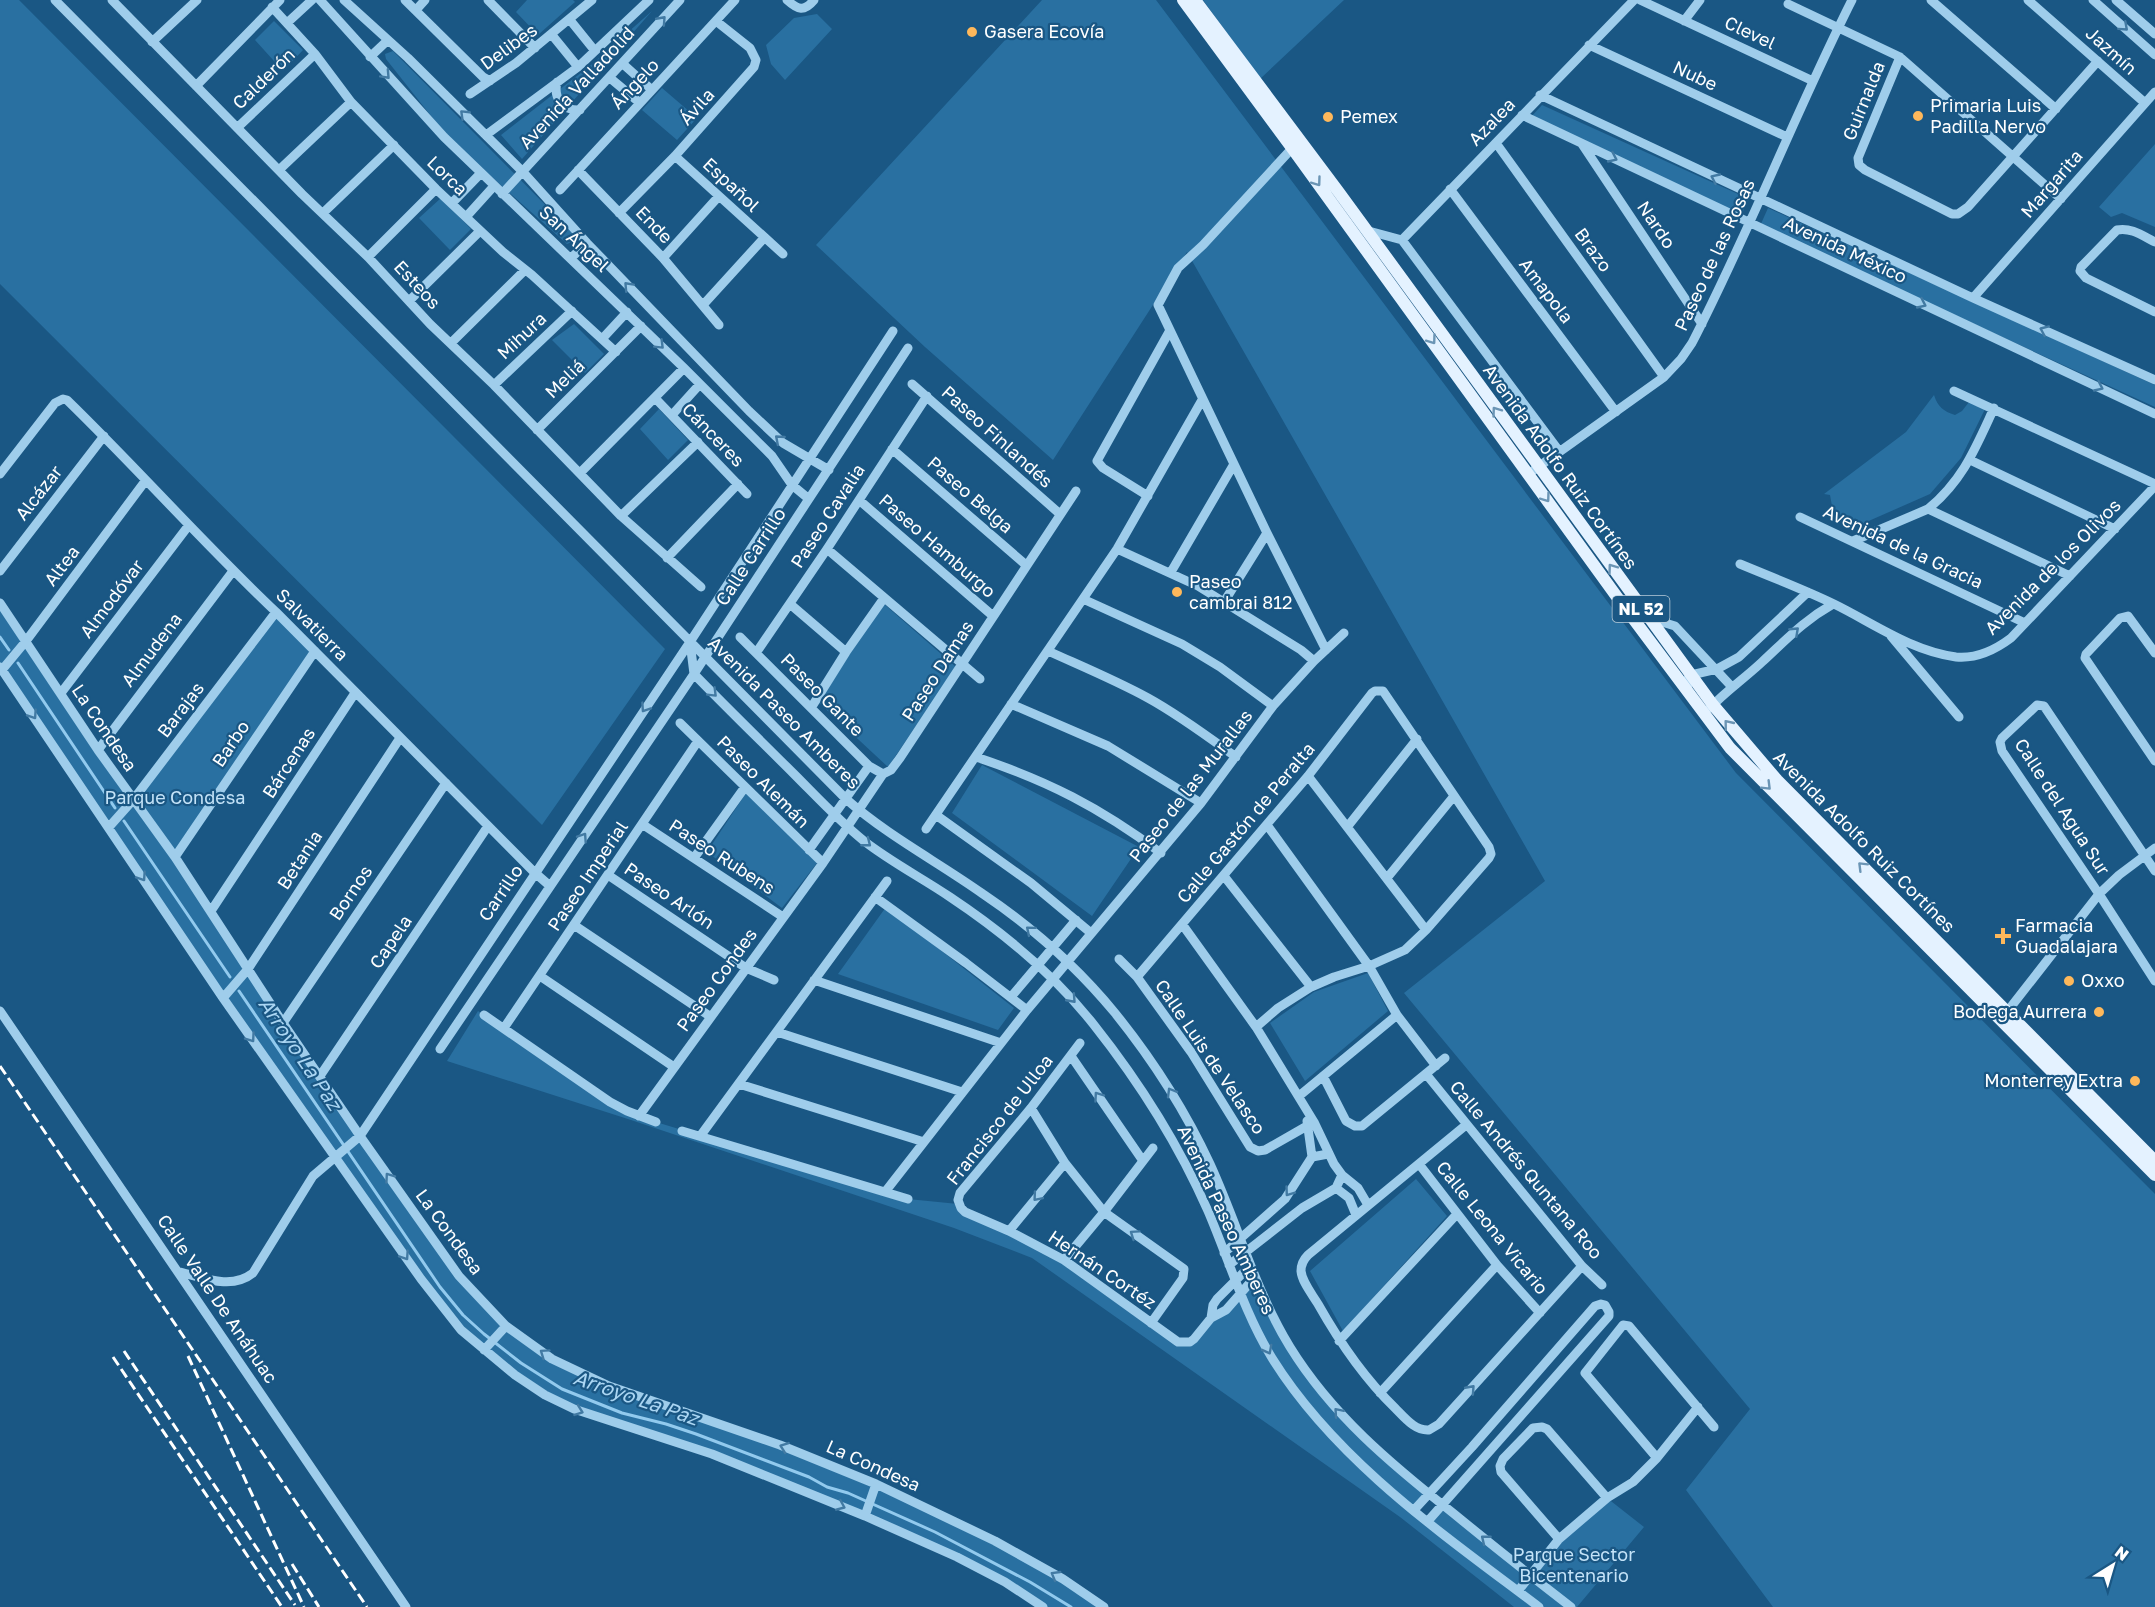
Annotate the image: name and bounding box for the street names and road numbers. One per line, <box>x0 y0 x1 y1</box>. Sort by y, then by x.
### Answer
street label: Clevel <box>1721 11 1780 54</box>
street label: Delibes <box>476 18 541 74</box>
street label: Avenida Valladolid <box>514 22 639 153</box>
street label: Jazmín <box>2082 22 2142 79</box>
street label: Calderón <box>228 43 299 113</box>
street label: Ángelo <box>605 53 663 113</box>
street label: Nube <box>1670 55 1721 95</box>
street label: Guirnalda <box>1837 58 1889 143</box>
street label: Ávila <box>674 83 718 129</box>
street label: Azalea <box>1463 93 1519 150</box>
street label: Margarita <box>2016 145 2087 222</box>
street label: Lorca <box>423 151 472 200</box>
street label: Español <box>699 153 765 216</box>
street label: Paseo de las Rosas <box>1669 175 1759 334</box>
street label: Nardo <box>1633 197 1681 252</box>
street label: San Ángel <box>535 200 614 276</box>
street label: Ende <box>632 201 678 248</box>
street label: Avenida México <box>1780 211 1911 287</box>
street label: Brazo <box>1570 223 1617 276</box>
street label: Amapola <box>1515 253 1578 327</box>
street label: Esteos <box>390 255 446 313</box>
street label: Mihura <box>492 307 550 364</box>
street label: Meliá <box>540 354 589 402</box>
street label: Avenida Adolfo Ruiz Cortínes <box>1479 359 1643 573</box>
street label: Paseo Finlandés <box>938 381 1058 492</box>
street label: Cánceres <box>678 398 750 471</box>
street label: Paseo Belga <box>923 451 1018 537</box>
street label: Paseo Cavalia <box>785 459 869 572</box>
street label: Alcázar <box>10 461 66 524</box>
street label: Paseo Hamburgo <box>875 489 1001 602</box>
street label: Avenida de los Olivos <box>1980 494 2125 639</box>
street label: Avenida de la Gracia <box>1820 499 1987 593</box>
street label: Calle Carrillo <box>710 503 790 609</box>
street label: Altea <box>39 541 84 590</box>
street label: Almodóvar <box>75 555 148 642</box>
street label: Salvatierra <box>272 584 353 665</box>
road number: NL 52 <box>1612 596 1670 622</box>
street label: Almudena <box>116 608 186 691</box>
street label: Paseo Damas <box>896 616 978 725</box>
street label: Avenida Paseo Amberes <box>704 632 865 793</box>
street label: Paseo Gante <box>777 648 869 740</box>
street label: Barajas <box>152 677 208 741</box>
street label: La Condesa <box>68 680 142 775</box>
street label: Paseo de las Murallas <box>1124 705 1257 866</box>
street label: Barbo <box>207 716 254 771</box>
street label: Bárcenas <box>257 723 319 802</box>
street label: Paseo Alemán <box>713 730 815 832</box>
street label: Calle del Agua Sur <box>2010 734 2115 879</box>
street label: Calle Gastón de Peralta <box>1172 738 1319 907</box>
street label: Avenida Adolfo Ruiz Cortínes <box>1769 746 1960 937</box>
street label: Paseo Rubens <box>665 814 780 899</box>
street label: Paseo Imperial <box>542 816 632 935</box>
street label: Betania <box>272 826 326 893</box>
street label: Paseo Arlón <box>620 857 719 933</box>
street label: Carrillo <box>473 860 527 925</box>
street label: Bornos <box>324 861 376 924</box>
street label: Capela <box>364 910 416 972</box>
street label: Paseo Condes <box>671 924 761 1035</box>
street label: Calle Luis de Velasco <box>1151 975 1271 1138</box>
street label: Francisco de Ulloa <box>941 1050 1057 1189</box>
street label: Calle Andrés Quntana Roo <box>1446 1076 1608 1263</box>
street label: Avenida Paseo Amberes <box>1173 1122 1280 1318</box>
street label: Calle Leona Vicario <box>1432 1156 1553 1299</box>
street label: La Condesa <box>411 1184 488 1279</box>
street label: Calle Valle De Anáhuac <box>153 1210 283 1387</box>
street label: Hernán Cortéz <box>1045 1225 1161 1313</box>
street label: La Condesa <box>823 1435 924 1496</box>

